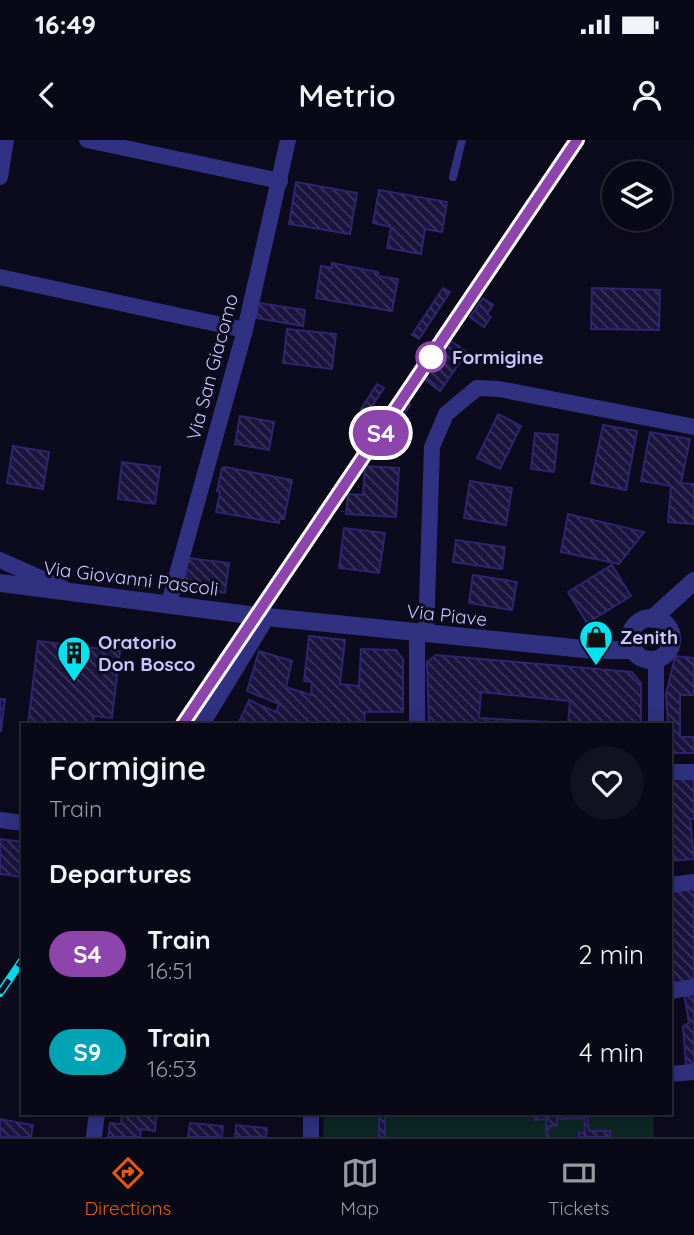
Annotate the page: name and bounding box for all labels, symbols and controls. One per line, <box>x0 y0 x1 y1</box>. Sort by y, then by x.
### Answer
text: 16:49 <box>35 8 96 41</box>
text: Metrio <box>298 75 396 115</box>
icon: back <box>28 76 66 114</box>
icon: person <box>628 76 666 114</box>
map controls <box>602 161 672 231</box>
button: layers <box>602 161 672 231</box>
street label: Via San Giacomo <box>181 291 243 443</box>
marker: Formigine <box>416 342 446 372</box>
place label: Formigine <box>452 345 544 369</box>
line badge: S4 <box>350 410 412 456</box>
text: S4 <box>367 418 395 448</box>
street label: Via Giovanni Pascoli <box>42 555 220 601</box>
street label: Via Piave <box>406 599 488 631</box>
shop icon: Zenith <box>577 618 615 667</box>
place label: Zenith <box>620 625 678 649</box>
place label: Oratorio Don Bosco <box>98 630 196 676</box>
building icon: Oratorio Don Bosco <box>55 634 93 683</box>
button: heart <box>570 746 644 820</box>
text: Formigine <box>49 747 206 788</box>
text: Train <box>49 794 102 823</box>
text: Departures <box>49 857 192 890</box>
text: Train <box>147 923 211 956</box>
text: 2 min <box>578 938 644 971</box>
text: S4 <box>73 939 102 969</box>
text: 16:51 <box>147 956 193 985</box>
text: Train <box>147 1021 211 1054</box>
text: 4 min <box>579 1036 644 1069</box>
text: S9 <box>74 1037 101 1067</box>
text: 16:53 <box>147 1054 197 1083</box>
tab: Directions <box>84 1154 172 1220</box>
tab: Map <box>340 1154 379 1220</box>
tab: Tickets <box>548 1154 610 1220</box>

